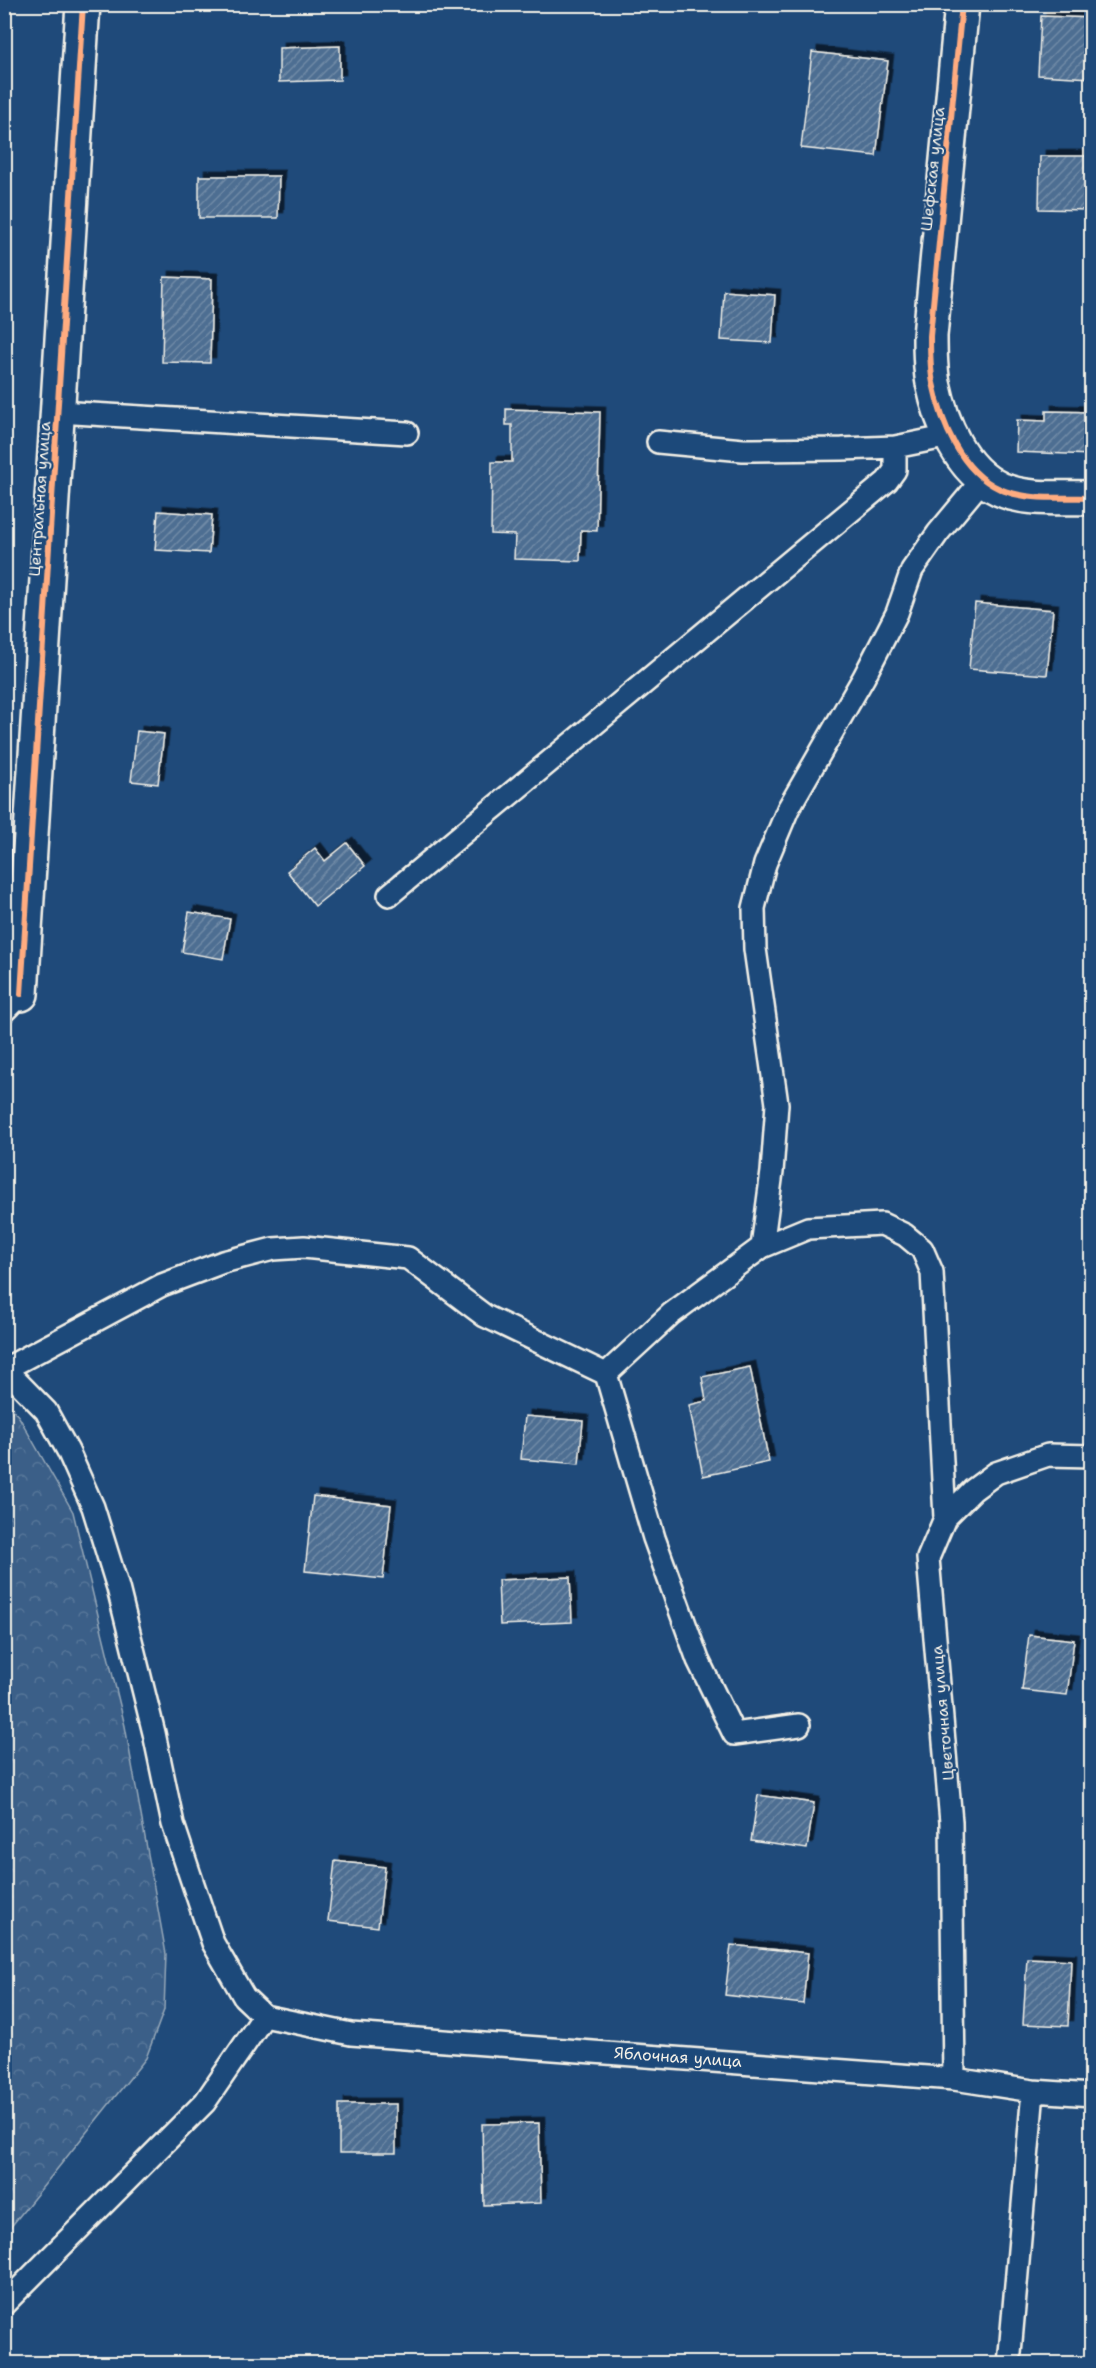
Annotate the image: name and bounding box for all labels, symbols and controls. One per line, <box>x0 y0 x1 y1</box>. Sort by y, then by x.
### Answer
street label: Шефская улица <box>915 106 949 232</box>
street label: Центральная улица <box>23 421 55 577</box>
street label: Цветочная улица <box>926 1644 958 1782</box>
street label: Яблочная улица <box>613 2042 743 2072</box>

